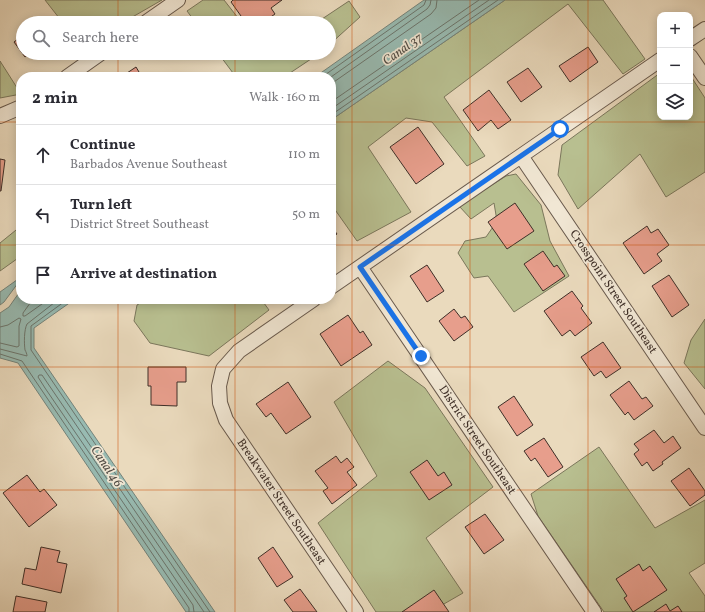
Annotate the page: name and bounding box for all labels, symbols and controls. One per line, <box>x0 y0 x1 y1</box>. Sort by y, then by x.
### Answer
map controls <box>657 12 693 120</box>
button: + <box>657 12 693 48</box>
search box <box>16 16 336 60</box>
icon: search <box>30 27 52 49</box>
text: Search here <box>62 28 139 49</box>
water label: Canal 37 <box>379 30 427 70</box>
button: − <box>657 48 693 84</box>
button: layers <box>657 84 693 120</box>
text: 2 min <box>32 87 78 110</box>
text: Walk · 160 m <box>249 89 320 107</box>
route start <box>551 120 569 138</box>
text: Continue <box>70 135 135 156</box>
icon: ahead <box>32 144 54 166</box>
text: 110 m <box>288 146 320 164</box>
text: Barbados Avenue Southeast <box>70 156 228 174</box>
text: Turn left <box>70 195 132 216</box>
icon: left <box>32 204 54 226</box>
text: 50 m <box>292 206 320 224</box>
text: District Street Southeast <box>70 216 209 234</box>
street label: Crosspoint Street Southeast <box>565 227 661 357</box>
icon: arrive <box>32 264 54 286</box>
text: Arrive at destination <box>70 264 217 285</box>
route end <box>412 347 430 365</box>
street label: District Street Southeast <box>434 382 520 498</box>
street label: Breakwater Street Southeast <box>233 436 329 568</box>
water label: Canal 46 <box>85 443 127 491</box>

